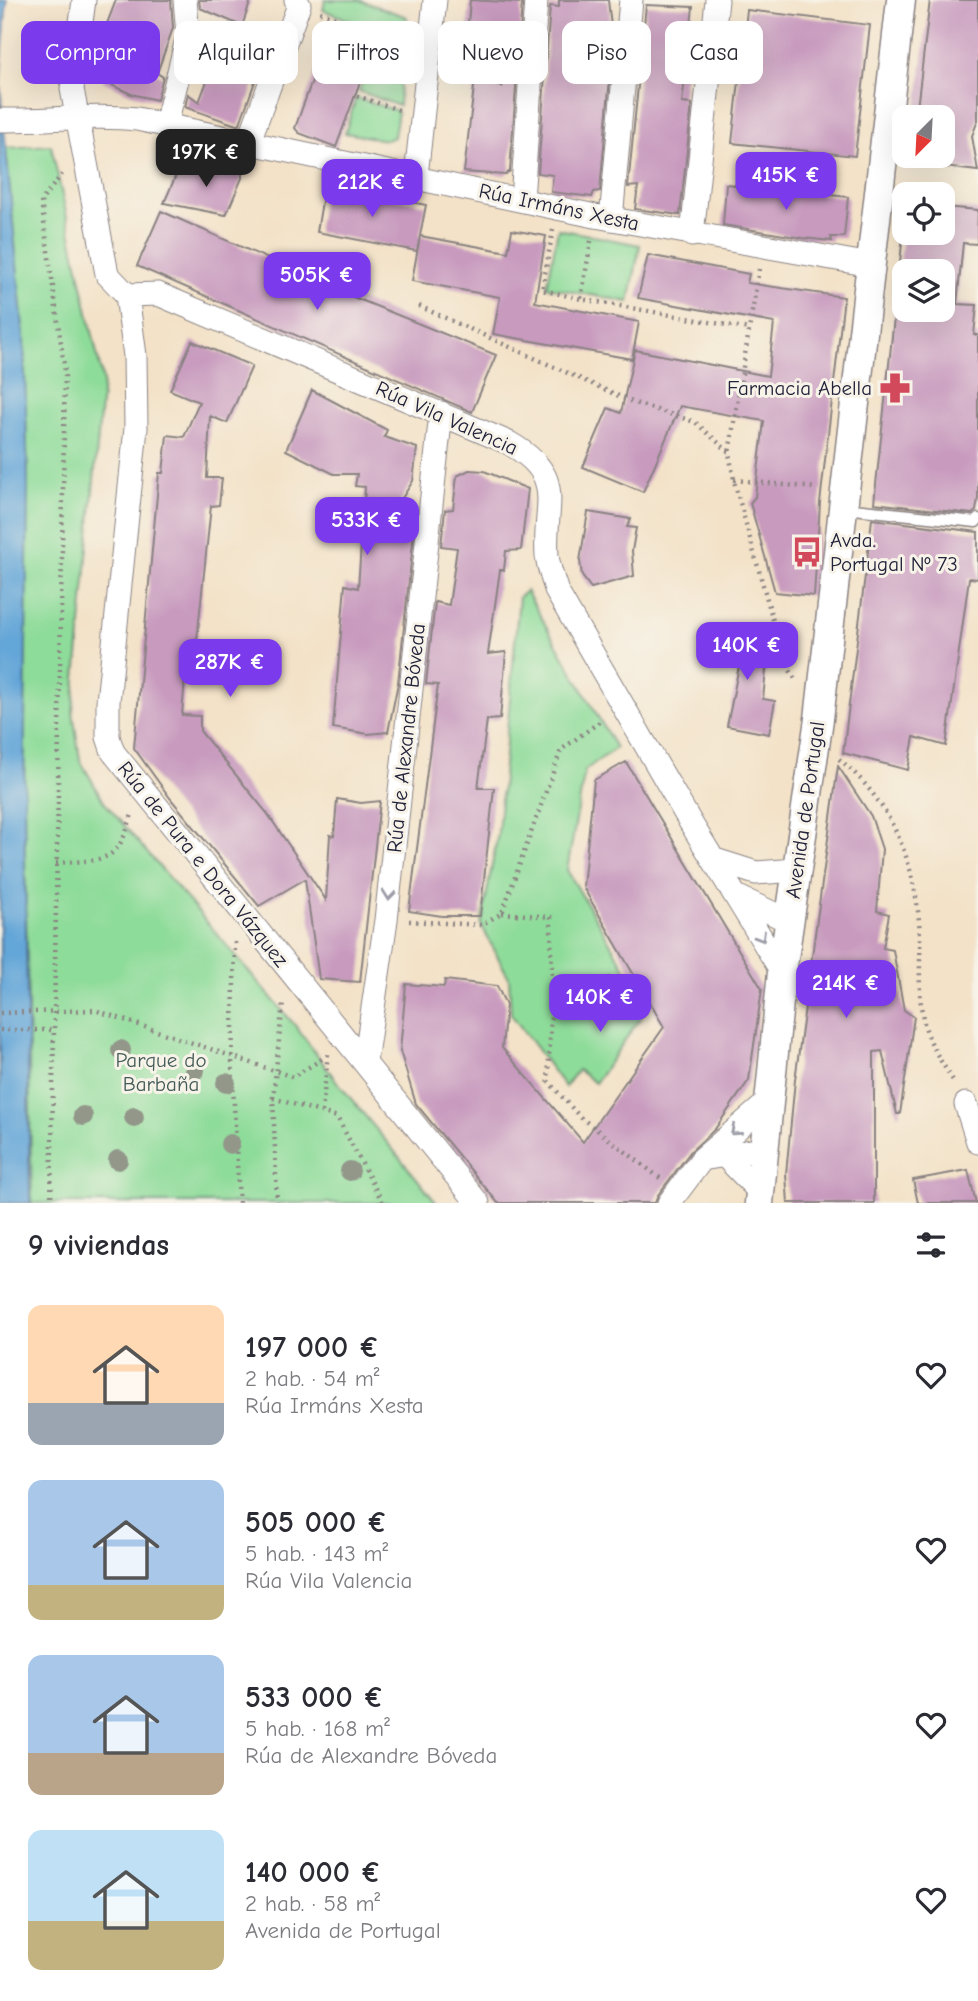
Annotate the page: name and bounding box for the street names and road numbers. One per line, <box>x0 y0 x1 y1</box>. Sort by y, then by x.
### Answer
street label: Rúa Irmáns Xesta <box>477 178 641 236</box>
street label: Rúa Vila Valencia <box>372 376 522 460</box>
street label: Rúa de Alexandre Bóveda <box>382 622 430 854</box>
street label: Avenida de Portugal <box>781 720 829 900</box>
street label: Rúa de Pura e Dora Vázquez <box>113 757 293 971</box>

